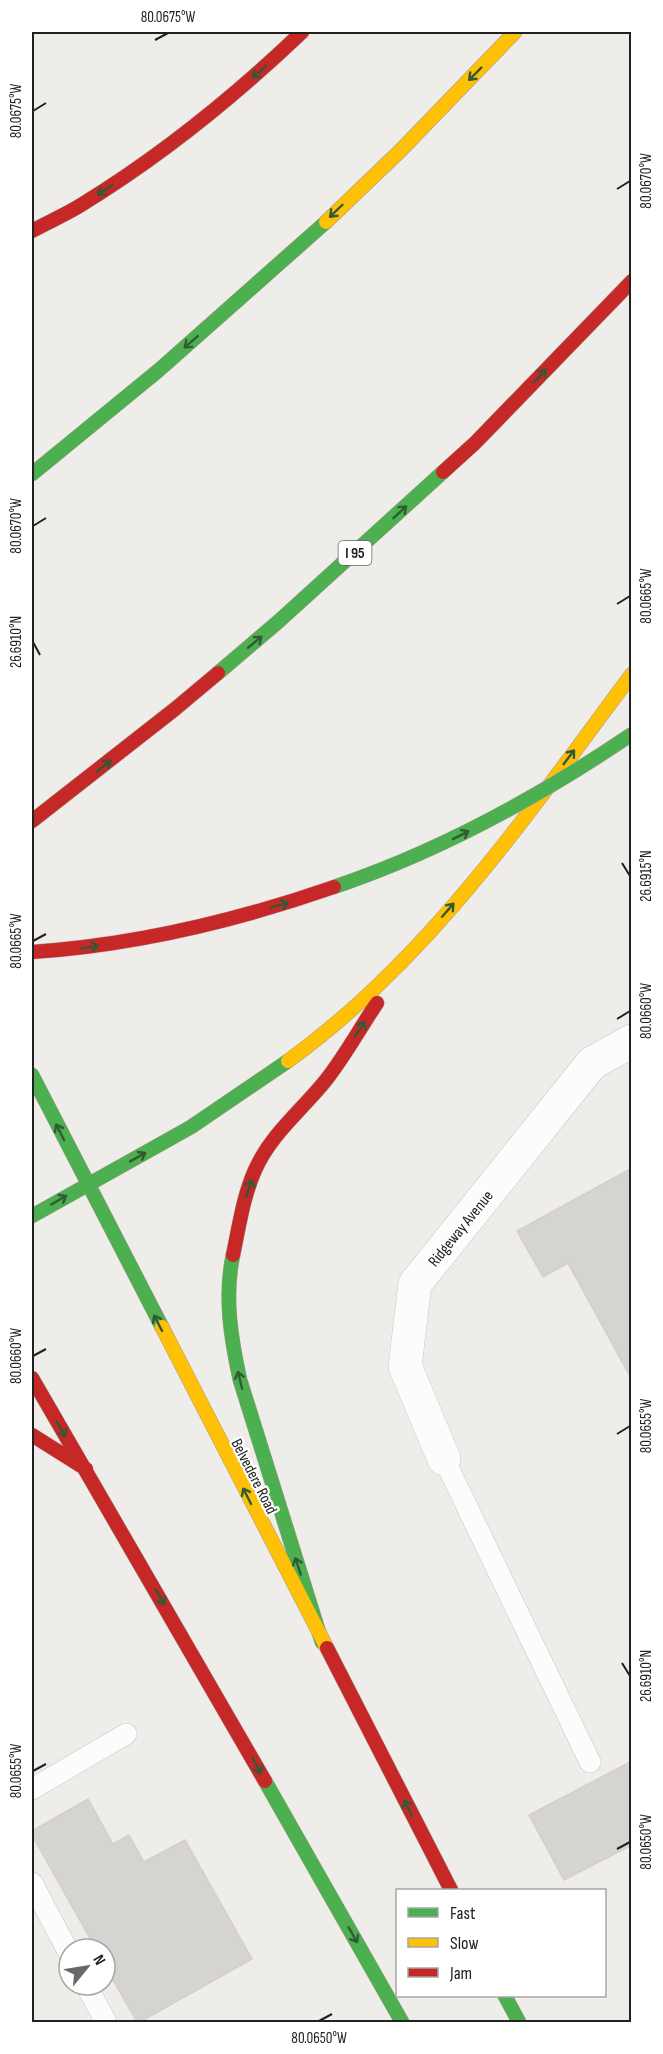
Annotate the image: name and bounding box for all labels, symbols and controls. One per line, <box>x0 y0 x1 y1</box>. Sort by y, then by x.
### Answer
text: 80.0675°W <box>141 8 196 27</box>
one-way arrow <box>252 65 267 79</box>
one-way arrow <box>467 67 482 82</box>
text: 80.0675°W <box>7 83 26 138</box>
text: 80.0670°W <box>637 153 656 209</box>
one-way arrow <box>97 184 113 196</box>
one-way arrow <box>328 204 343 218</box>
one-way arrow <box>184 335 199 349</box>
one-way arrow <box>532 369 547 384</box>
text: 80.0670°W <box>7 498 26 554</box>
one-way arrow <box>392 506 407 520</box>
road number: I 95 <box>338 541 372 565</box>
text: 80.0665°W <box>637 568 656 624</box>
text: 26.6910°N <box>7 616 26 668</box>
one-way arrow <box>247 635 262 649</box>
one-way arrow <box>563 749 575 765</box>
one-way arrow <box>96 759 112 772</box>
one-way arrow <box>452 828 470 840</box>
text: 26.6915°N <box>637 850 656 902</box>
one-way arrow <box>270 899 289 910</box>
one-way arrow <box>442 902 455 918</box>
text: 80.0665°W <box>7 913 26 969</box>
one-way arrow <box>79 941 99 952</box>
text: 80.0660°W <box>637 983 656 1039</box>
one-way arrow <box>354 1021 366 1038</box>
one-way arrow <box>54 1124 66 1141</box>
one-way arrow <box>129 1151 146 1163</box>
one-way arrow <box>244 1179 255 1198</box>
street label: Ridgeway Avenue <box>425 1187 498 1271</box>
one-way arrow <box>50 1194 67 1206</box>
one-way arrow <box>152 1314 163 1332</box>
text: 80.0660°W <box>7 1328 26 1384</box>
one-way arrow <box>234 1371 246 1390</box>
text: 80.0655°W <box>637 1398 656 1453</box>
one-way arrow <box>56 1420 68 1437</box>
street label: Belvedere Road <box>227 1436 281 1518</box>
one-way arrow <box>241 1488 252 1506</box>
one-way arrow <box>292 1557 303 1576</box>
one-way arrow <box>154 1588 166 1605</box>
text: 26.6910°N <box>637 1650 656 1702</box>
text: 80.0655°W <box>7 1743 26 1798</box>
one-way arrow <box>251 1757 263 1774</box>
one-way arrow <box>402 1800 413 1818</box>
text: 80.0650°W <box>637 1814 656 1870</box>
legend <box>396 1889 606 1997</box>
text: Fast <box>450 1903 476 1924</box>
one-way arrow <box>348 1927 360 1944</box>
text: Slow <box>450 1933 479 1954</box>
north arrow <box>57 1937 117 1997</box>
text: N <box>88 1952 109 1969</box>
text: Jam <box>449 1963 472 1984</box>
text: 80.0650°W <box>291 2029 347 2048</box>

